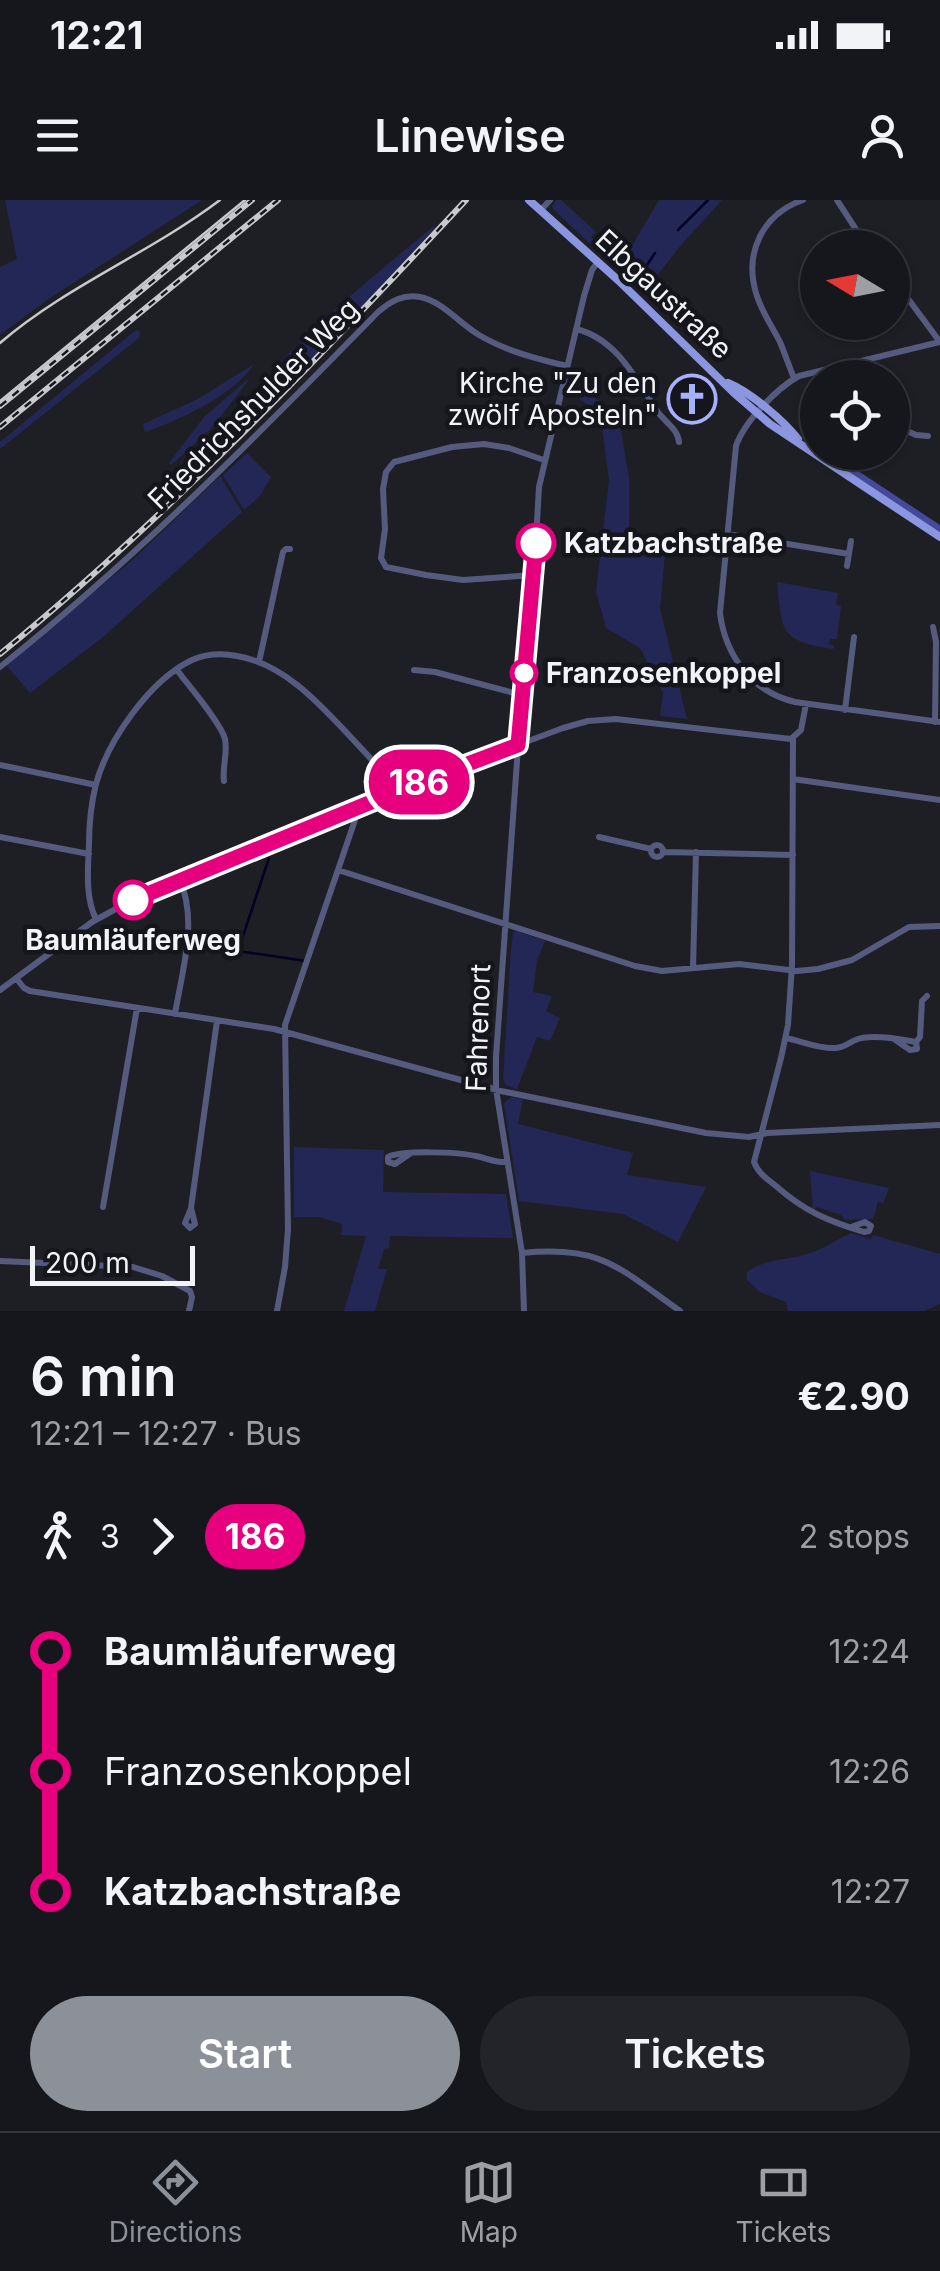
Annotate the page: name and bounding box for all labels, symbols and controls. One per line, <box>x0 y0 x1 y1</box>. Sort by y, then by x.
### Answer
text: 12:21 <box>50 12 143 58</box>
icon: menu <box>30 108 85 163</box>
text: Linewise <box>374 108 566 163</box>
icon: person <box>855 108 910 163</box>
street label: Elbgaustraße <box>589 222 739 366</box>
north arrow <box>800 230 910 340</box>
map controls <box>800 230 910 470</box>
street label: Friedrichshulder Weg <box>141 292 365 516</box>
button: locate <box>800 360 910 470</box>
place label: Kirche "Zu den zwölf Aposteln" <box>448 366 657 432</box>
church icon: Kirche "Zu den zwölf Aposteln" <box>666 373 718 425</box>
marker: Katzbachstraße <box>517 524 555 562</box>
place label: Katzbachstraße <box>564 526 783 560</box>
place label: Franzosenkoppel <box>546 656 781 690</box>
marker: Franzosenkoppel <box>511 660 537 686</box>
line badge: 186 <box>362 750 476 814</box>
text: 186 <box>389 761 449 803</box>
marker: Baumläuferweg <box>114 881 152 919</box>
place label: Baumläuferweg <box>25 923 241 957</box>
street label: Fahrenort <box>459 963 497 1093</box>
scale bar <box>30 1241 195 1286</box>
text: 200 m <box>45 1246 130 1280</box>
text: 6 min <box>30 1343 177 1409</box>
text: €2.90 <box>798 1373 910 1419</box>
text: 12:21 – 12:27 · Bus <box>30 1414 302 1453</box>
icon: walk <box>30 1509 85 1564</box>
icon: forward <box>135 1509 190 1564</box>
text: 186 <box>225 1515 285 1557</box>
text: 3 <box>100 1517 120 1556</box>
text: 2 stops <box>799 1517 910 1556</box>
text: Baumläuferweg <box>104 1628 397 1674</box>
text: 12:24 <box>829 1632 910 1671</box>
text: Franzosenkoppel <box>104 1748 412 1794</box>
text: 12:26 <box>829 1752 910 1791</box>
text: Katzbachstraße <box>104 1868 401 1914</box>
text: 12:27 <box>831 1872 910 1911</box>
button: Start <box>30 1996 460 2111</box>
button: Tickets <box>480 1996 910 2111</box>
tab: Directions <box>109 2155 242 2249</box>
tab: Map <box>460 2155 518 2249</box>
tab: Tickets <box>736 2155 831 2249</box>

